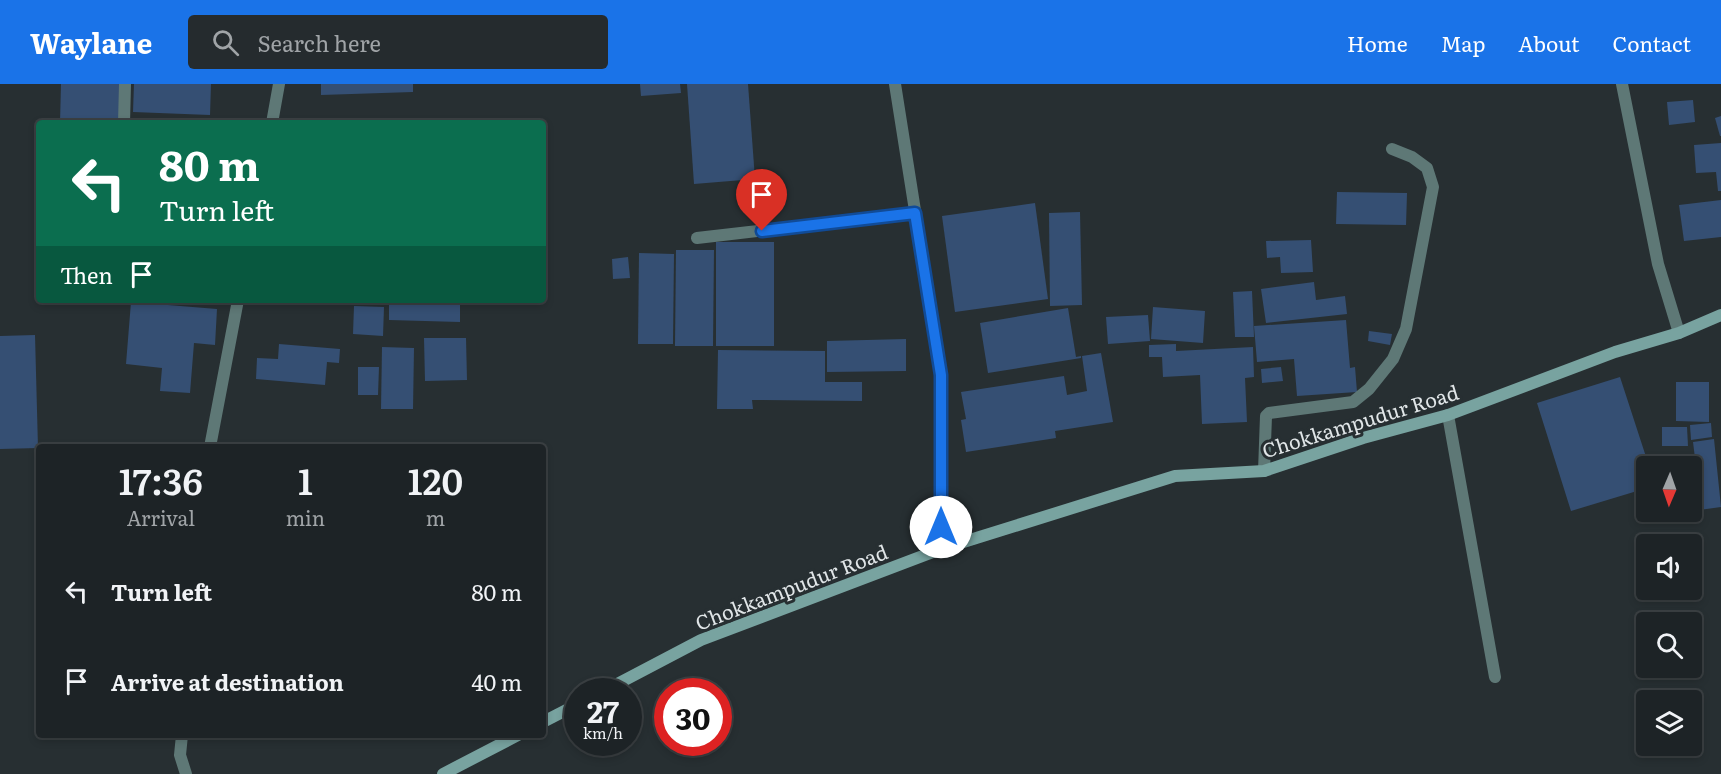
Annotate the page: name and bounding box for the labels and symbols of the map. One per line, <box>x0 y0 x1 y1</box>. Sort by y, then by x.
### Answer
pin <box>736 169 787 231</box>
street label: Chokkampudur Road <box>1258 376 1462 464</box>
north arrow <box>1636 456 1702 522</box>
position arrow <box>909 495 973 559</box>
street label: Chokkampudur Road <box>690 535 892 637</box>
speed limit sign: 30 <box>654 678 732 756</box>

